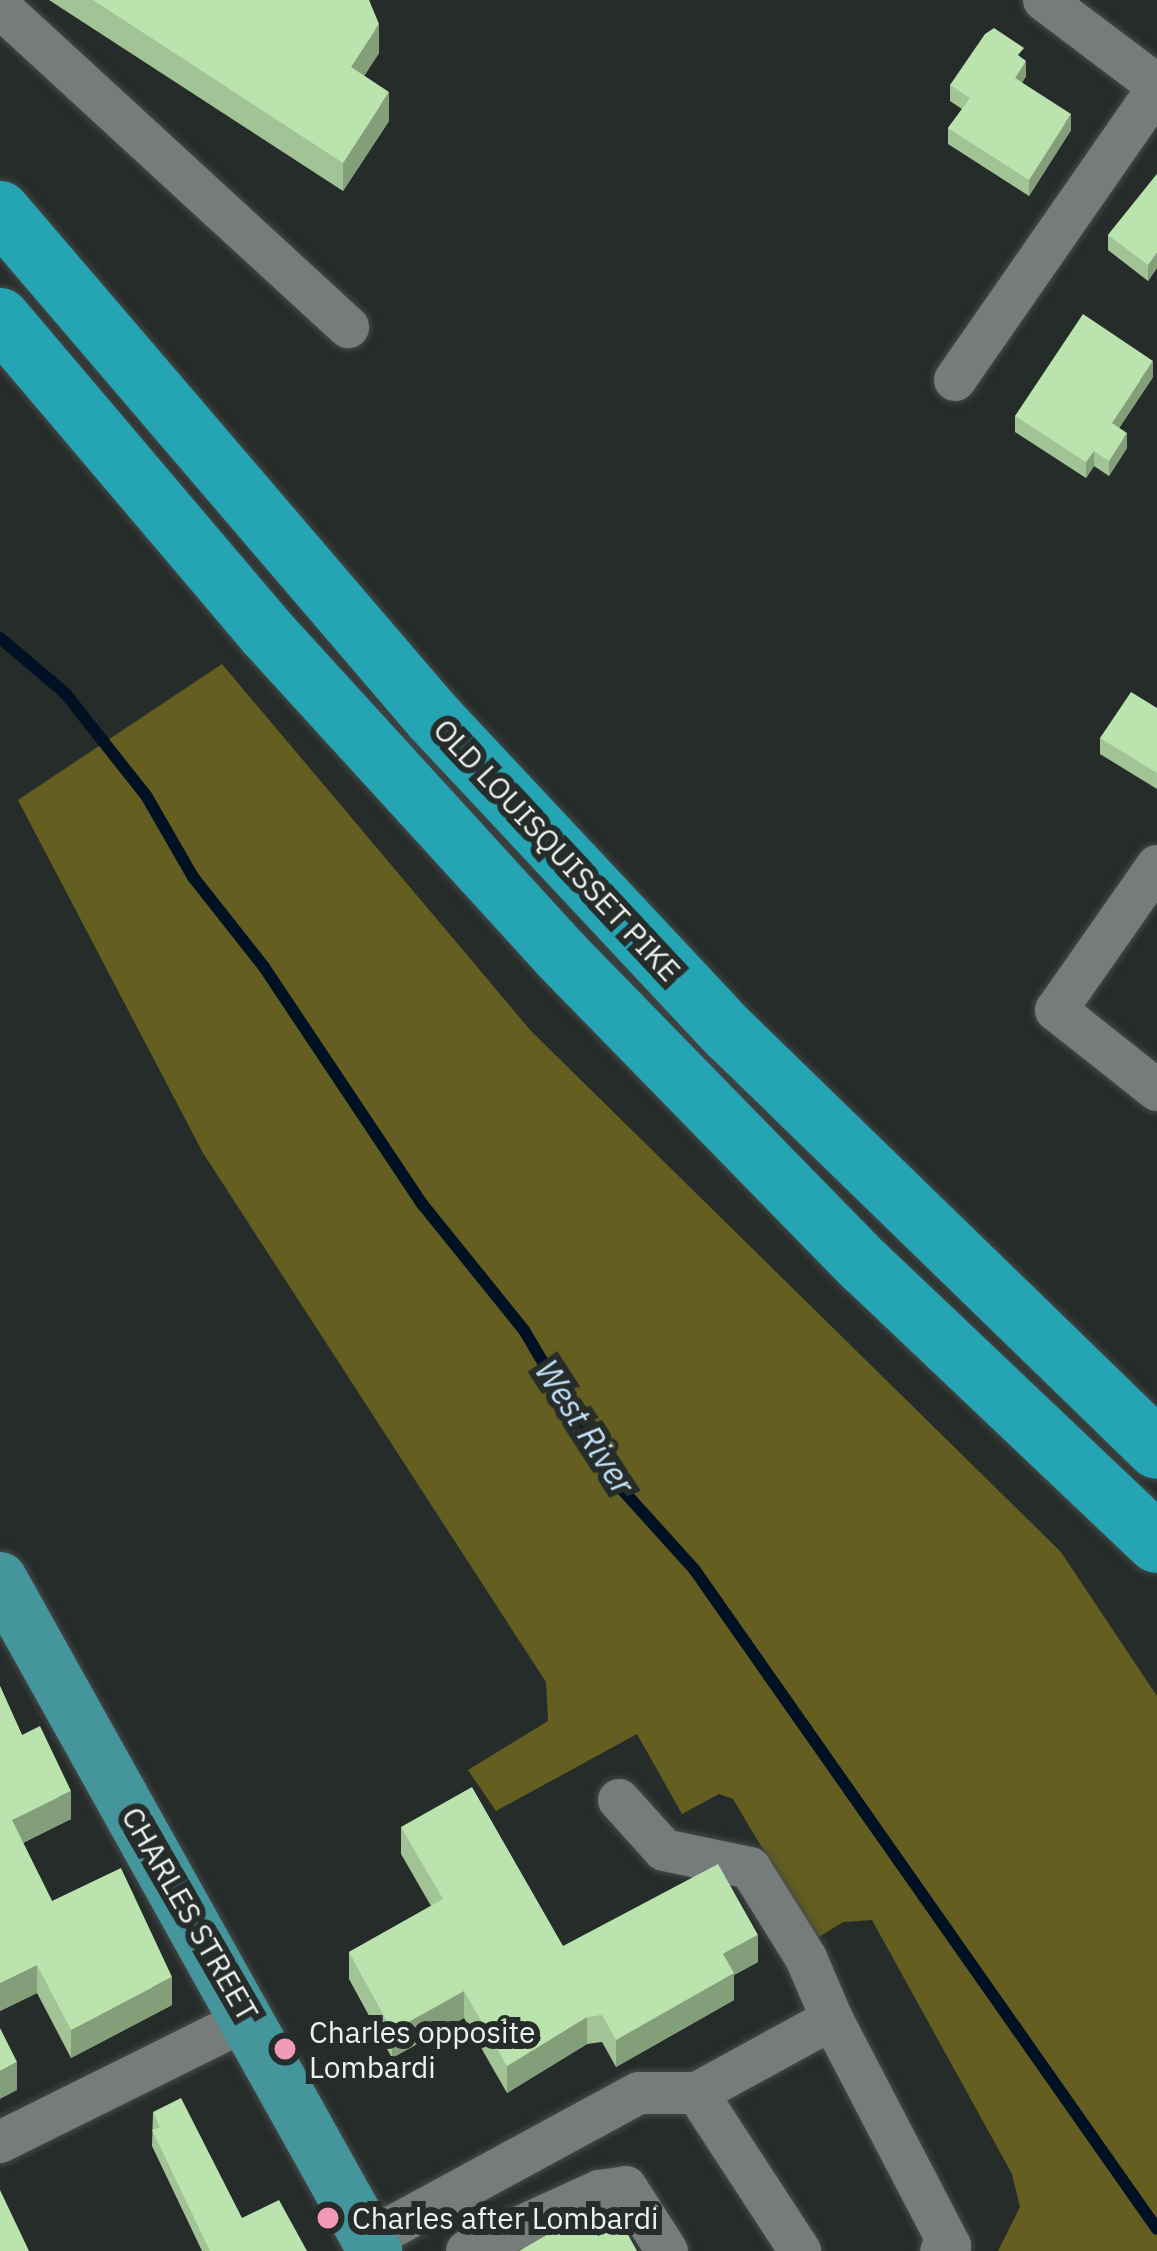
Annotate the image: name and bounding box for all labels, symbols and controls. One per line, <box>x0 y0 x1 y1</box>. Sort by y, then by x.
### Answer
street label: OLD LOUISQUISSET PIKE <box>426 711 688 989</box>
water label: West River <box>527 1352 643 1502</box>
street label: CHARLES STREET <box>114 1801 266 2027</box>
place label: Charles opposite Lombardi <box>309 2014 535 2084</box>
marker: Charles opposite Lombardi <box>272 2036 298 2062</box>
place label: Charles after Lombardi <box>352 2200 659 2236</box>
marker: Charles after Lombardi <box>315 2205 341 2231</box>

